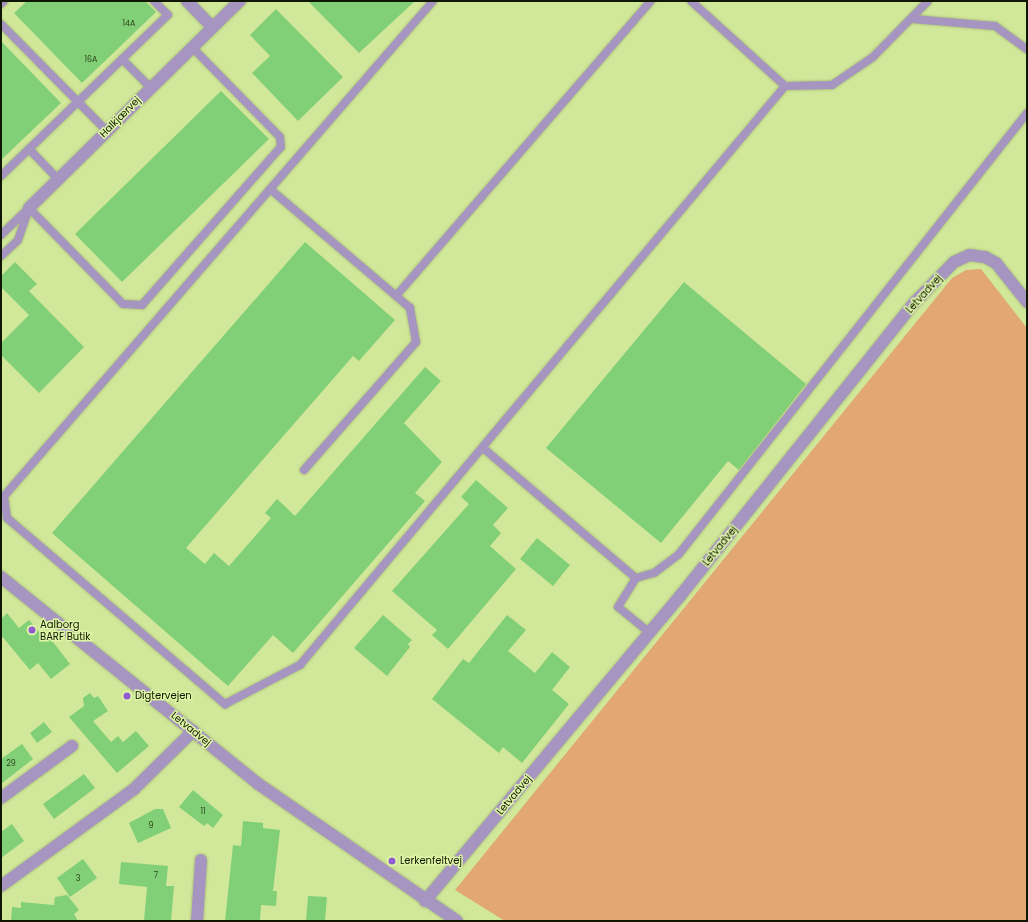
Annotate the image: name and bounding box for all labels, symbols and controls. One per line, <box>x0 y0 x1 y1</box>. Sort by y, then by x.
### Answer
house number: 14A <box>123 19 135 29</box>
house number: 16A <box>84 55 98 65</box>
street label: Halkjærvej <box>97 94 143 140</box>
street label: Letvadvej <box>904 272 944 316</box>
street label: Letvadvej <box>700 524 740 568</box>
place label: Aalborg BARF Butik <box>40 618 90 642</box>
marker: Aalborg BARF Butik <box>27 625 37 635</box>
place label: Digtervejen <box>135 690 192 702</box>
marker: Digtervejen <box>122 691 132 701</box>
street label: Letvadvej <box>169 709 213 749</box>
house number: 29 <box>6 759 16 769</box>
street label: Letvadvej <box>494 773 534 817</box>
house number: 11 <box>200 807 206 817</box>
house number: 9 <box>148 821 154 831</box>
place label: Lerkenfeltvej <box>400 855 462 867</box>
marker: Lerkenfeltvej <box>387 856 397 866</box>
house number: 7 <box>154 871 158 881</box>
house number: 3 <box>76 874 80 884</box>

